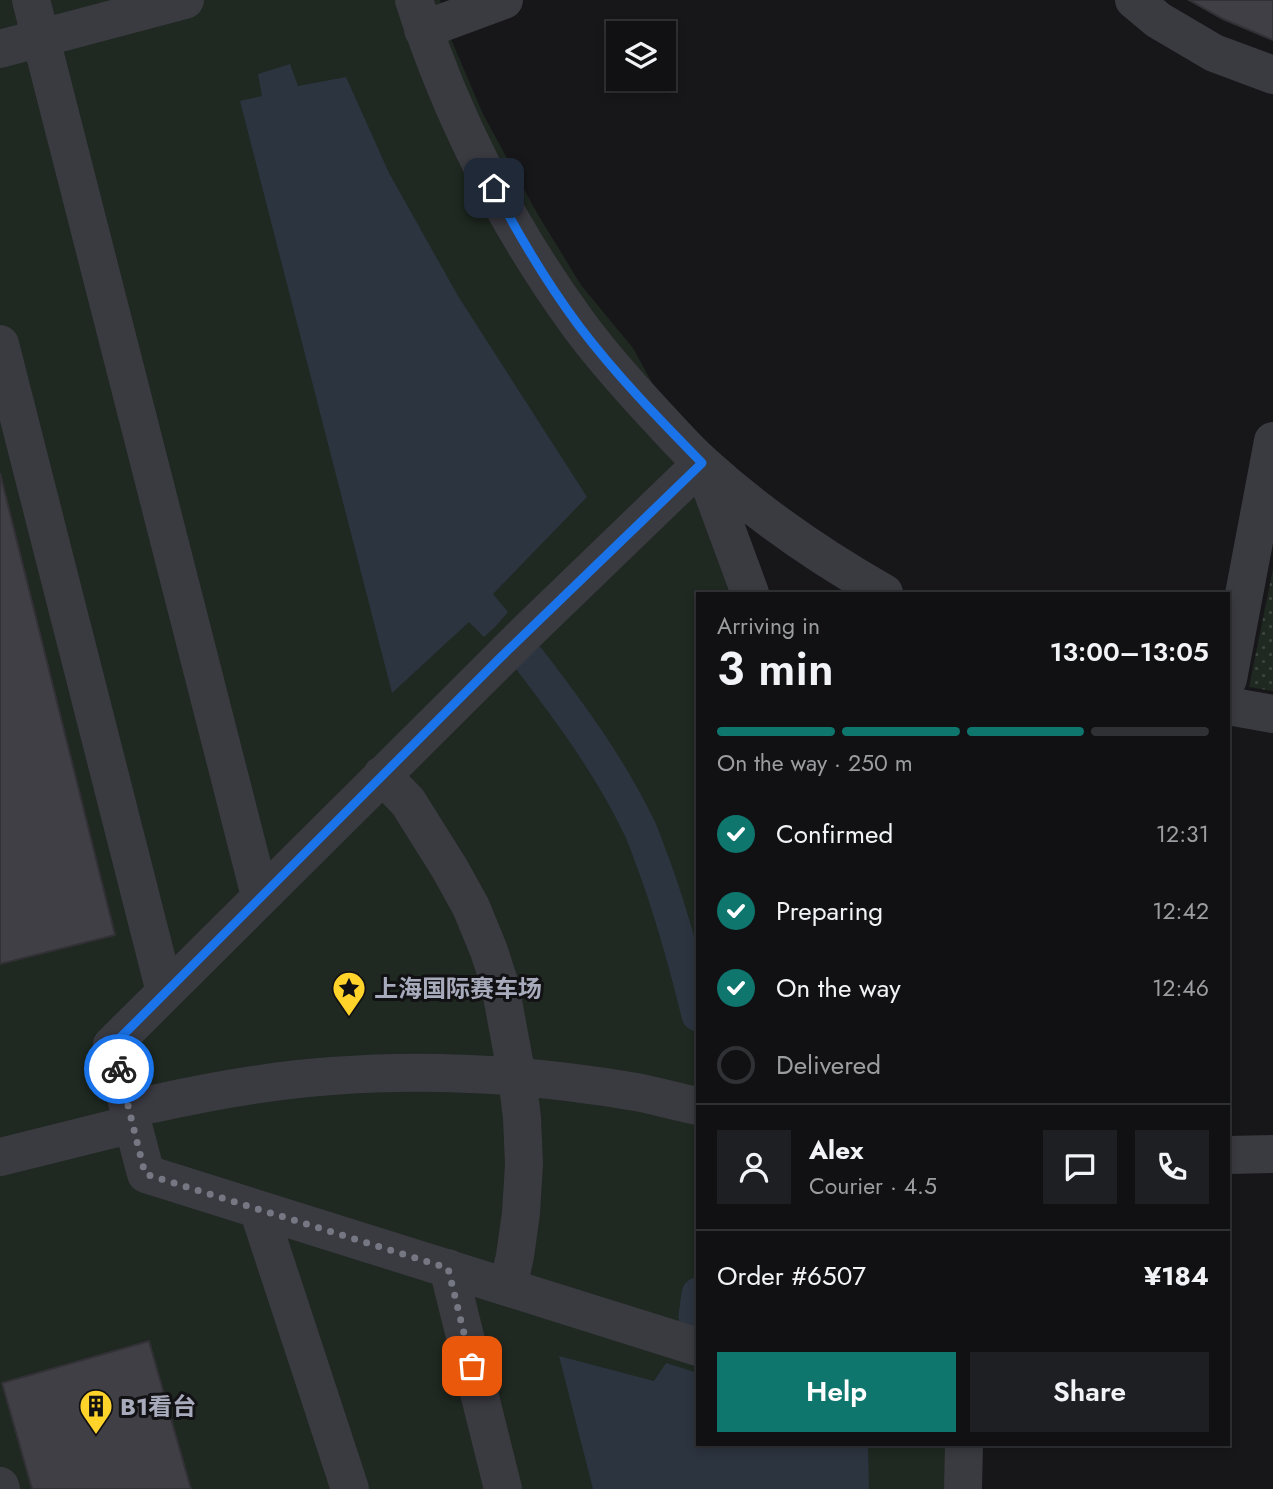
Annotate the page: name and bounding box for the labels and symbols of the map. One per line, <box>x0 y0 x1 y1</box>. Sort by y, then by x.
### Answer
pin <box>464 158 524 218</box>
place icon: 上海国际赛车场 <box>330 969 368 1018</box>
place label: 上海国际赛车场 <box>374 971 542 1006</box>
courier <box>84 1034 154 1104</box>
pin <box>442 1336 502 1396</box>
building icon: B1看台 <box>77 1387 115 1436</box>
place label: B1看台 <box>120 1389 196 1424</box>

